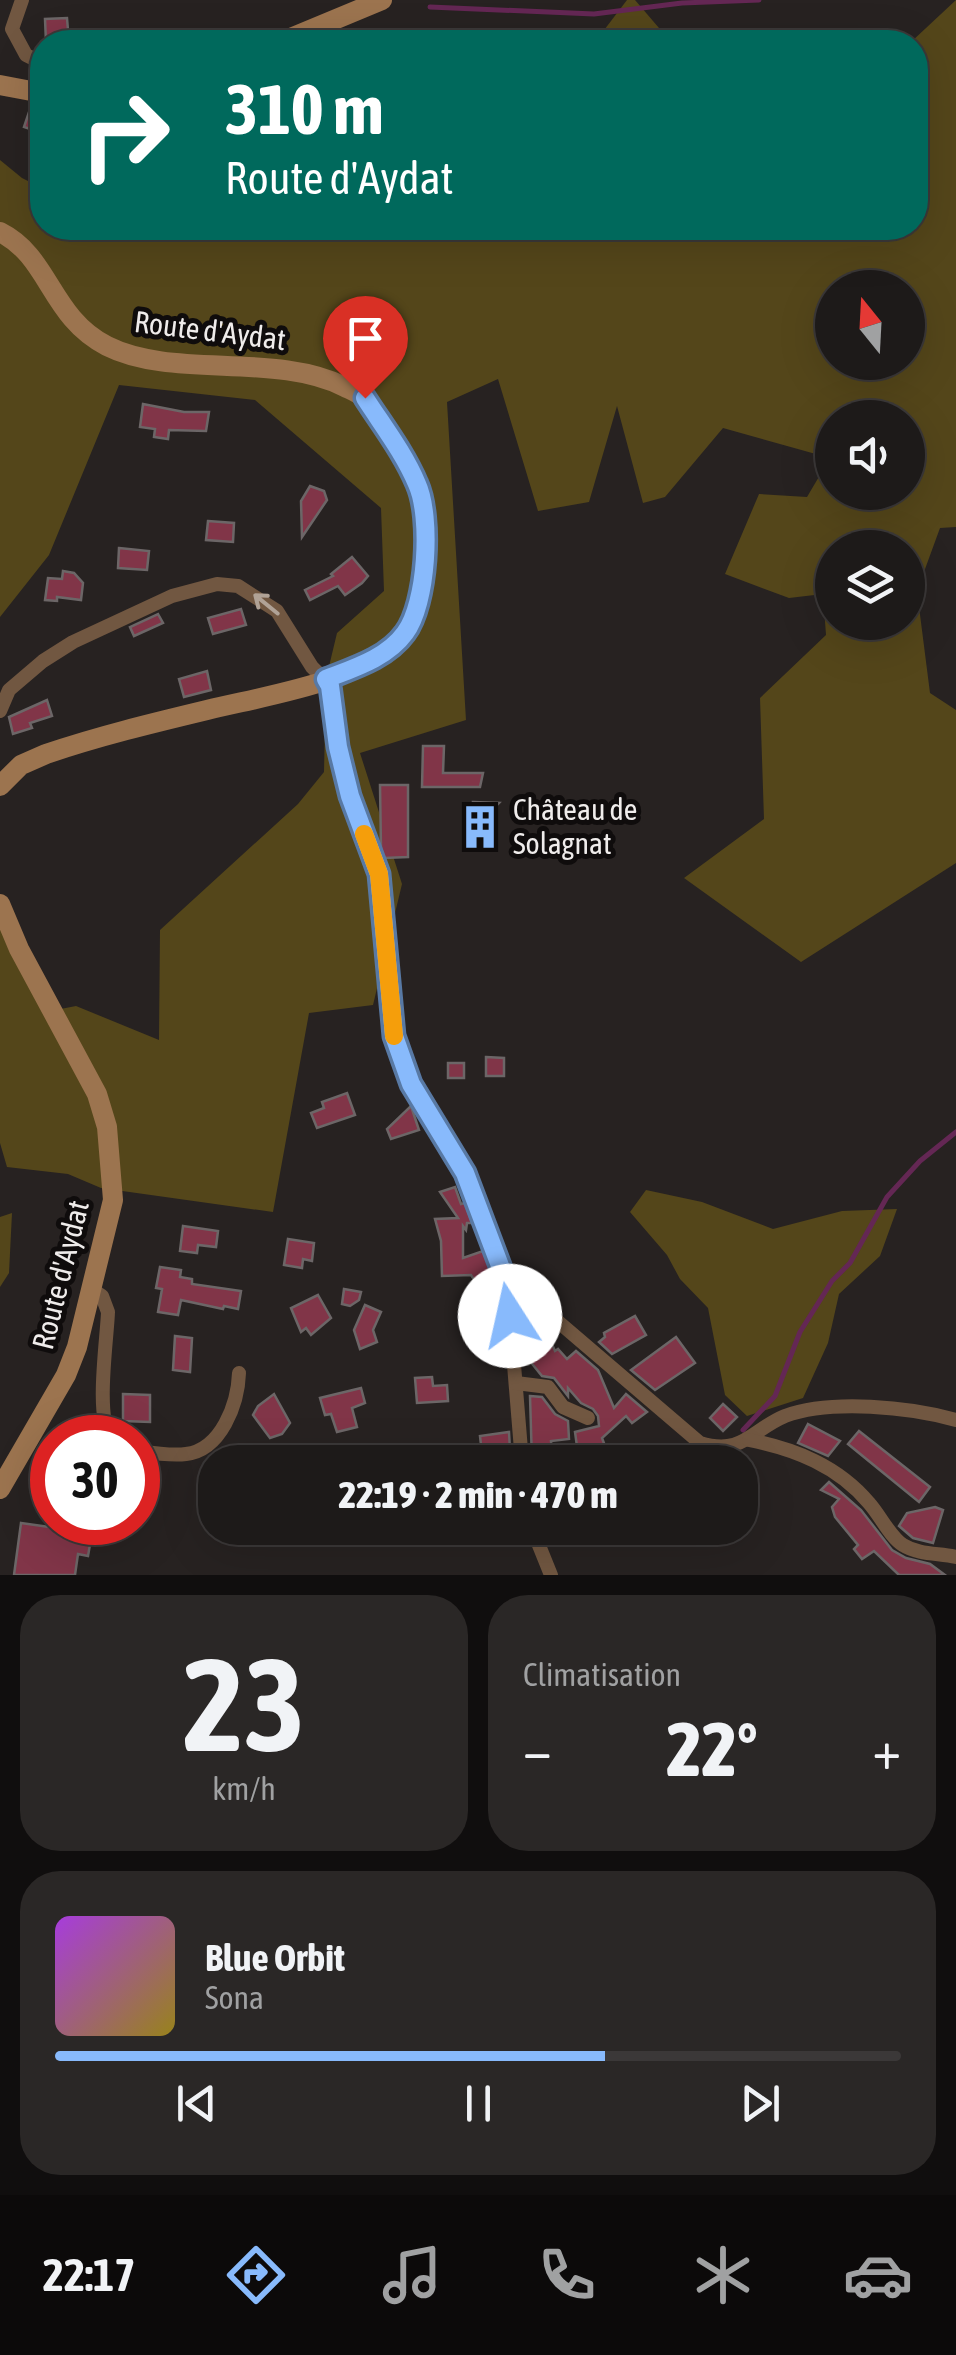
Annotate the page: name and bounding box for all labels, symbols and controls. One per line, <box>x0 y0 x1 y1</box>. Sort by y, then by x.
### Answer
text: 310 m <box>225 69 384 149</box>
icon: right <box>60 70 190 200</box>
text: Route d'Aydat <box>225 152 454 204</box>
north arrow <box>815 270 925 380</box>
map controls <box>815 270 925 640</box>
pin <box>323 296 408 399</box>
street label: Route d'Aydat <box>132 304 288 356</box>
icon: arrive <box>338 311 393 366</box>
button: sound <box>815 400 925 510</box>
button: layers <box>815 530 925 640</box>
one-way arrow <box>254 593 280 615</box>
place label: Château de Solagnat <box>513 792 637 860</box>
building icon: Château de Solagnat <box>456 803 504 851</box>
street label: Route d'Aydat <box>25 1197 95 1353</box>
position arrow <box>458 1264 562 1368</box>
speed limit sign: 30 <box>30 1415 160 1545</box>
text: 22:19 · 2 min · 470 m <box>338 1473 618 1516</box>
text: 23 <box>183 1630 305 1779</box>
text: Climatisation <box>523 1656 681 1693</box>
text: 22° <box>666 1706 758 1792</box>
text: − <box>523 1718 552 1781</box>
text: + <box>872 1718 901 1781</box>
text: km/h <box>212 1770 276 1807</box>
text: Blue Orbit <box>205 1936 345 1979</box>
text: Sona <box>205 1979 264 2016</box>
icon: previous <box>169 2076 224 2131</box>
icon: pause <box>451 2076 506 2131</box>
icon: next <box>733 2076 788 2131</box>
icon: directions <box>221 2240 291 2310</box>
icon: music <box>377 2240 447 2310</box>
icon: phone <box>532 2240 602 2310</box>
icon: climate <box>688 2240 758 2310</box>
icon: car <box>843 2240 913 2310</box>
text: 22:17 <box>43 2249 135 2301</box>

